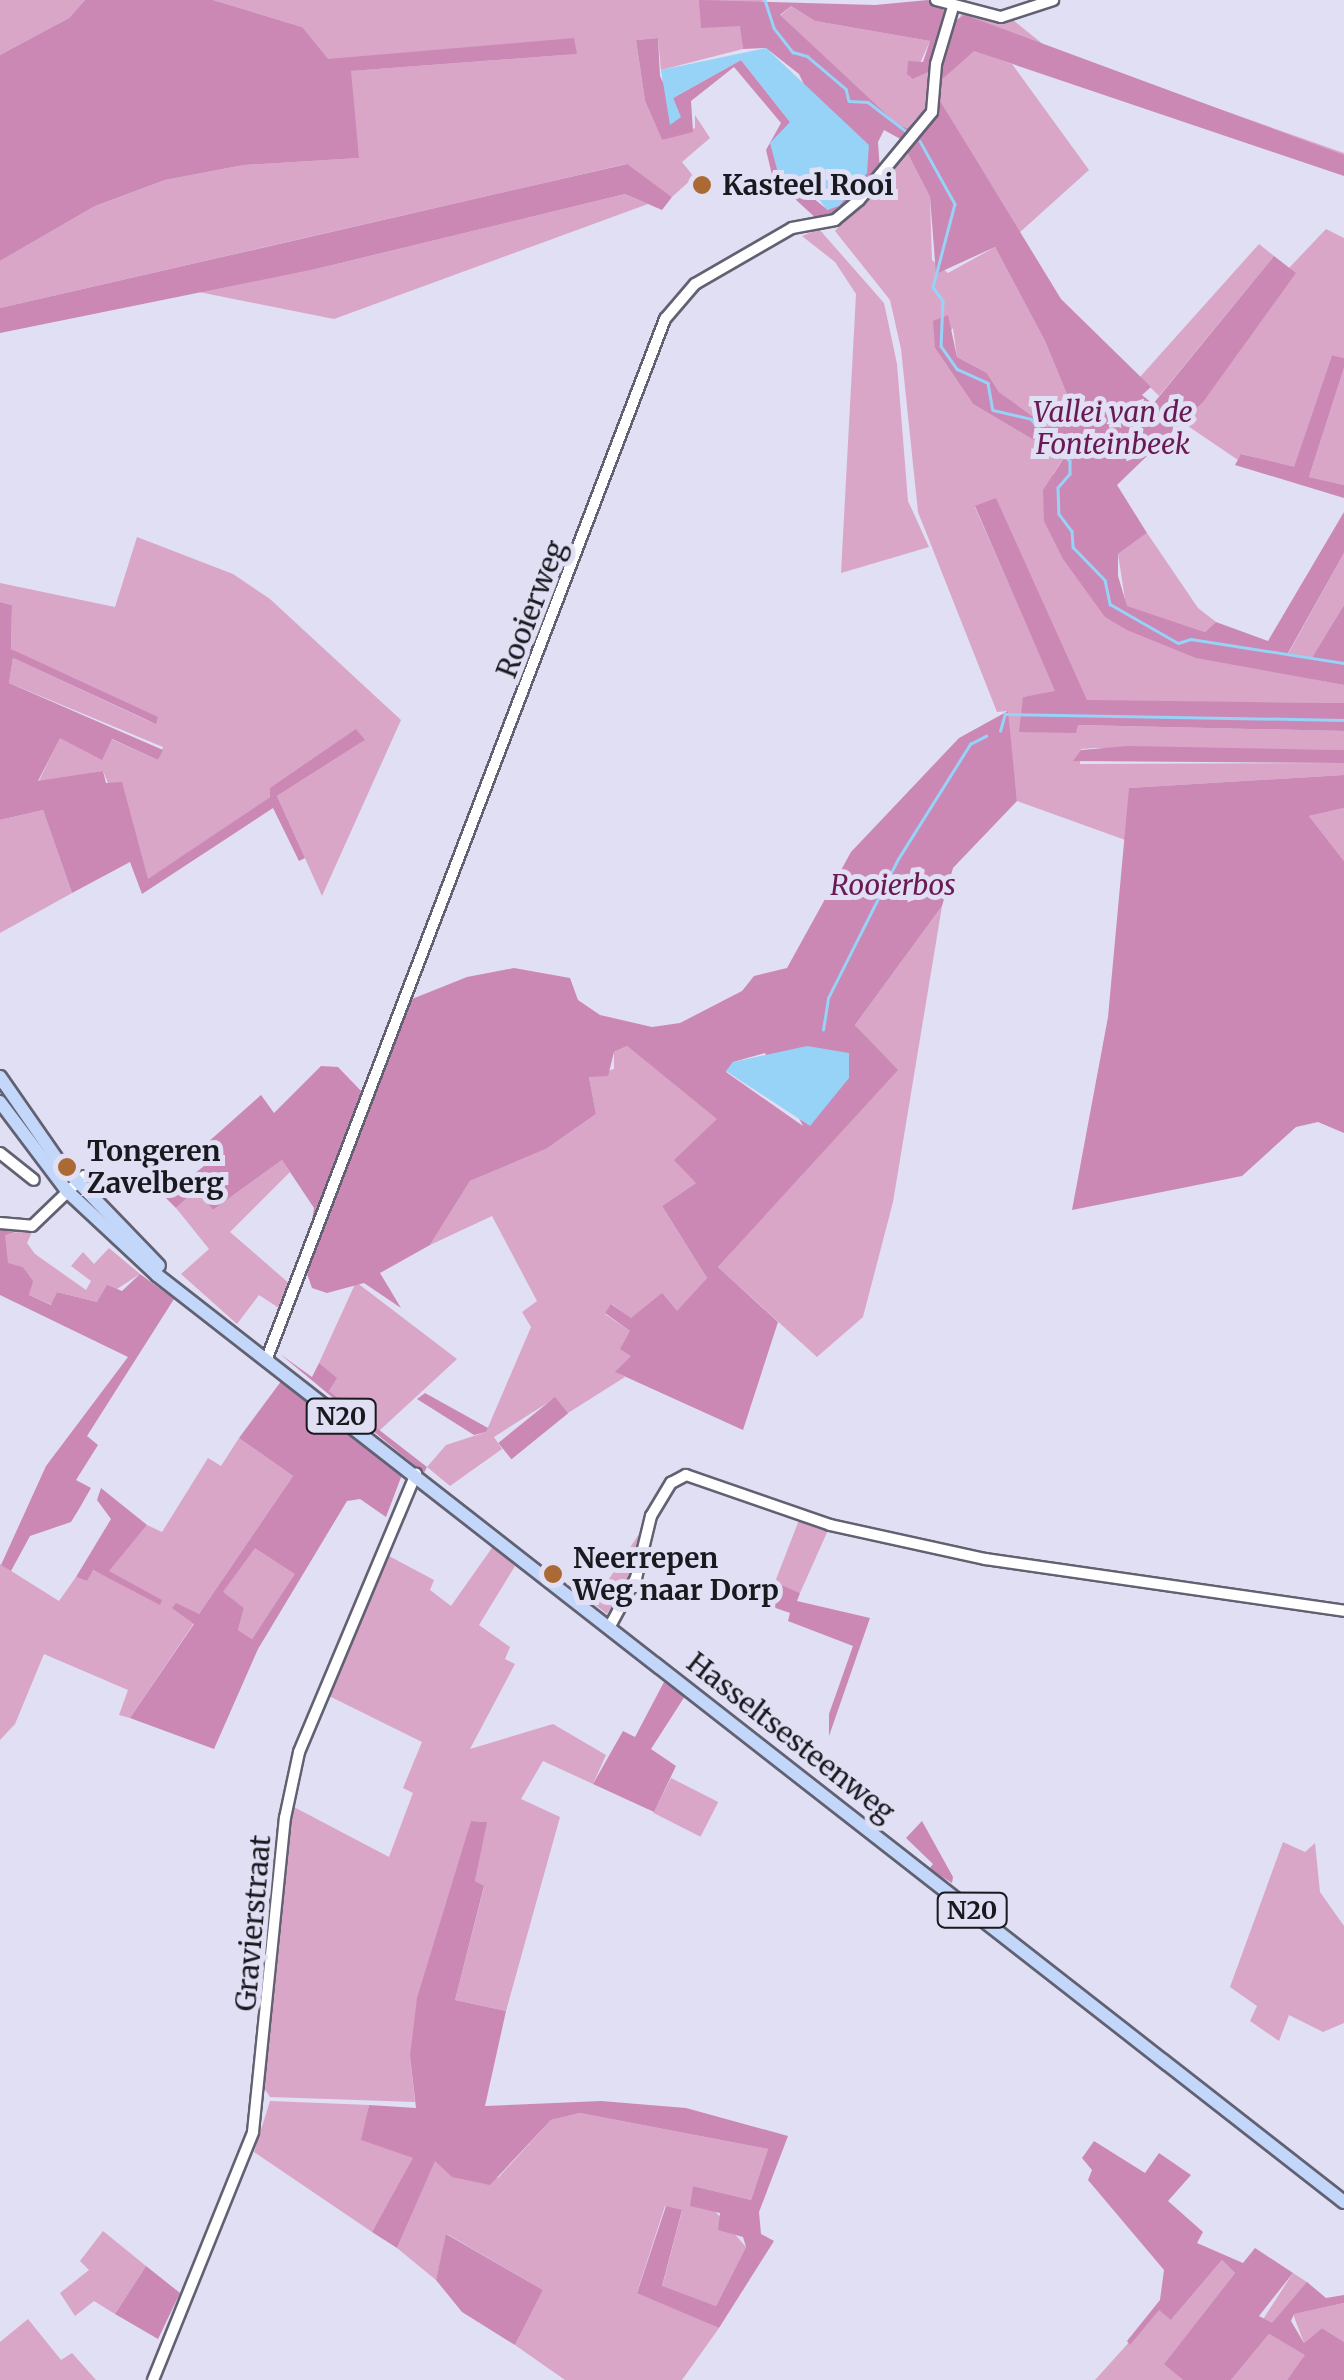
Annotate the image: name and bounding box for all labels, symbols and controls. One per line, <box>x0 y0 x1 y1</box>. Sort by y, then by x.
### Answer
place label: Kasteel Rooi <box>722 168 893 202</box>
marker: Kasteel Rooi <box>691 174 713 196</box>
park label: Vallei van de Fonteinbeek <box>1033 395 1193 461</box>
street label: Rooierweg <box>489 536 573 682</box>
park label: Rooierbos <box>830 868 956 902</box>
place label: Tongeren Zavelberg <box>87 1134 224 1200</box>
marker: Tongeren Zavelberg <box>56 1156 78 1178</box>
road number: N20 <box>304 1396 378 1436</box>
place label: Neerrepen Weg naar Dorp <box>573 1541 779 1607</box>
marker: Neerrepen Weg naar Dorp <box>542 1563 564 1585</box>
street label: Hasseltsesteenweg <box>680 1645 902 1829</box>
street label: Gravierstraat <box>229 1834 277 2012</box>
road number: N20 <box>934 1890 1010 1930</box>

